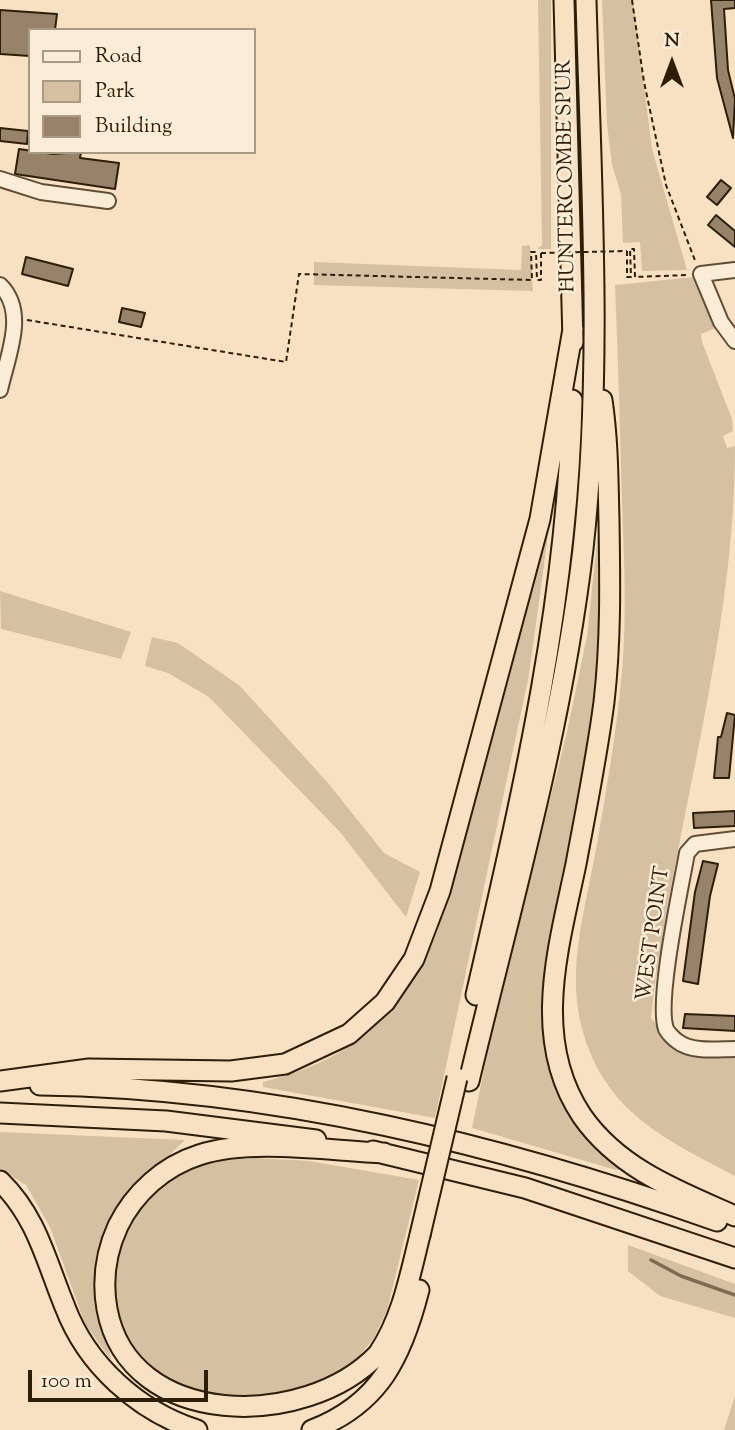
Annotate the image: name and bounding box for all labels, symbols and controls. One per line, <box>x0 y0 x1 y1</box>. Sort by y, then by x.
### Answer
legend <box>28 28 256 154</box>
north arrow <box>637 28 707 98</box>
text: N <box>664 28 680 55</box>
text: Road <box>95 42 142 72</box>
street label: HUNTERCOMBE SPUR <box>553 59 583 293</box>
text: Park <box>95 77 135 107</box>
text: Building <box>95 112 172 142</box>
street label: WEST POINT <box>633 865 677 1003</box>
scale bar <box>32 1356 212 1400</box>
text: 100 m <box>41 1367 92 1397</box>

